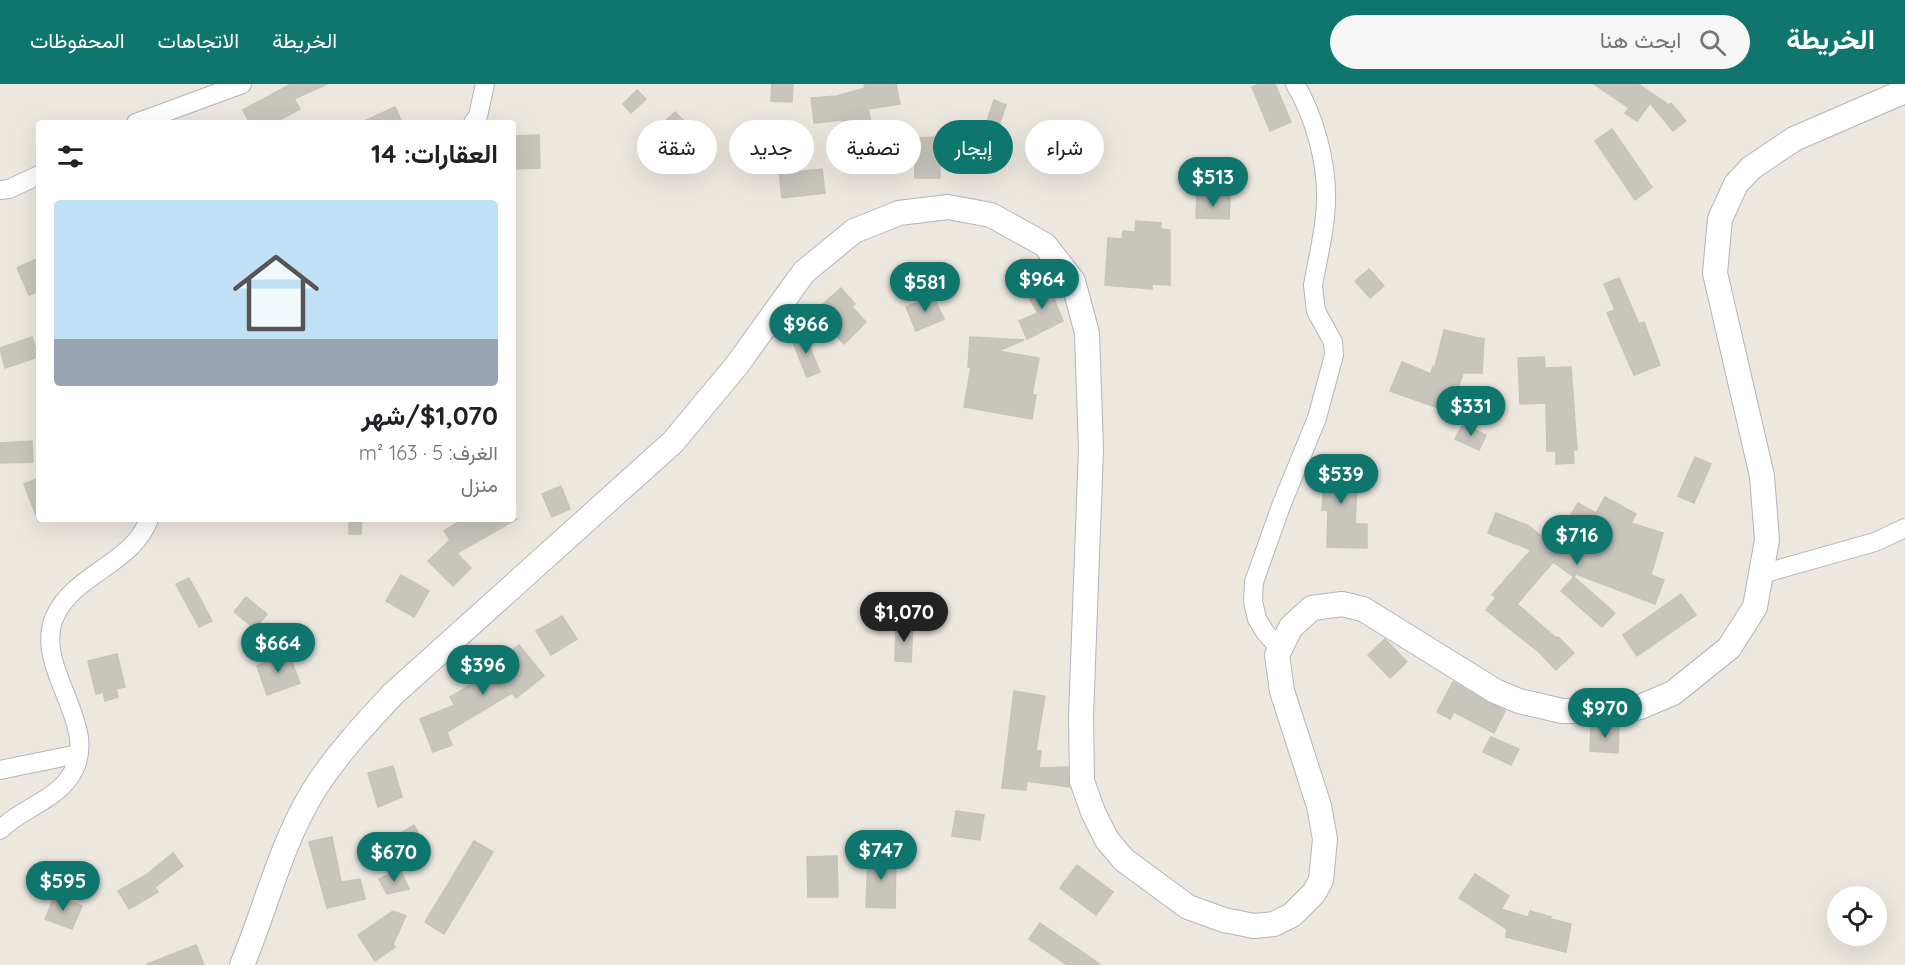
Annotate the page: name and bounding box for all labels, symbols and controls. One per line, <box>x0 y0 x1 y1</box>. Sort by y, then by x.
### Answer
search box <box>1330 15 1750 69</box>
text: الخريطة <box>1786 21 1875 56</box>
text: ابحث هنا <box>1600 26 1681 54</box>
icon: search <box>1696 26 1729 59</box>
text: المحفوظات <box>30 27 125 53</box>
text: الاتجاهات <box>158 27 239 53</box>
text: الخريطة <box>272 27 337 53</box>
chip: شقة <box>637 120 717 174</box>
chip: جديد <box>729 120 814 174</box>
chip: تصفية <box>826 120 921 174</box>
chip: إيجار <box>933 120 1013 174</box>
chip: شراء <box>1025 120 1104 174</box>
text: العقارات: 14 <box>371 137 498 170</box>
icon: filters <box>54 140 87 173</box>
pin: $513 <box>1177 157 1249 208</box>
text: $513 <box>1192 164 1234 189</box>
icon: home <box>222 239 330 347</box>
pin: $964 <box>1006 259 1078 310</box>
pin: $581 <box>889 262 961 313</box>
text: $964 <box>1019 266 1065 291</box>
text: $581 <box>904 269 946 294</box>
pin: $966 <box>770 304 842 355</box>
text: $966 <box>783 311 829 336</box>
pin: $331 <box>1435 386 1507 437</box>
text: $331 <box>1450 393 1492 418</box>
text: $1,070/شهر <box>361 399 498 432</box>
text: الغرف: 5 · 163 m² <box>359 440 498 465</box>
pin: $539 <box>1305 454 1377 505</box>
text: $539 <box>1318 461 1364 486</box>
text: منزل <box>461 472 498 497</box>
pin: $716 <box>1541 515 1613 566</box>
text: $716 <box>1556 522 1598 547</box>
pin: $1,070 <box>855 592 953 643</box>
text: $1,070 <box>874 599 934 624</box>
pin: $664 <box>242 623 314 674</box>
text: $664 <box>255 630 301 655</box>
pin: $396 <box>447 645 519 696</box>
text: $396 <box>460 652 506 677</box>
pin: $970 <box>1569 688 1641 739</box>
text: $970 <box>1582 695 1628 720</box>
pin: $747 <box>845 830 917 881</box>
pin: $670 <box>358 832 430 883</box>
text: $747 <box>859 837 903 862</box>
text: $670 <box>371 839 417 864</box>
pin: $595 <box>27 861 99 912</box>
text: $595 <box>40 868 86 893</box>
map controls <box>1827 886 1887 946</box>
button: locate <box>1827 886 1887 946</box>

